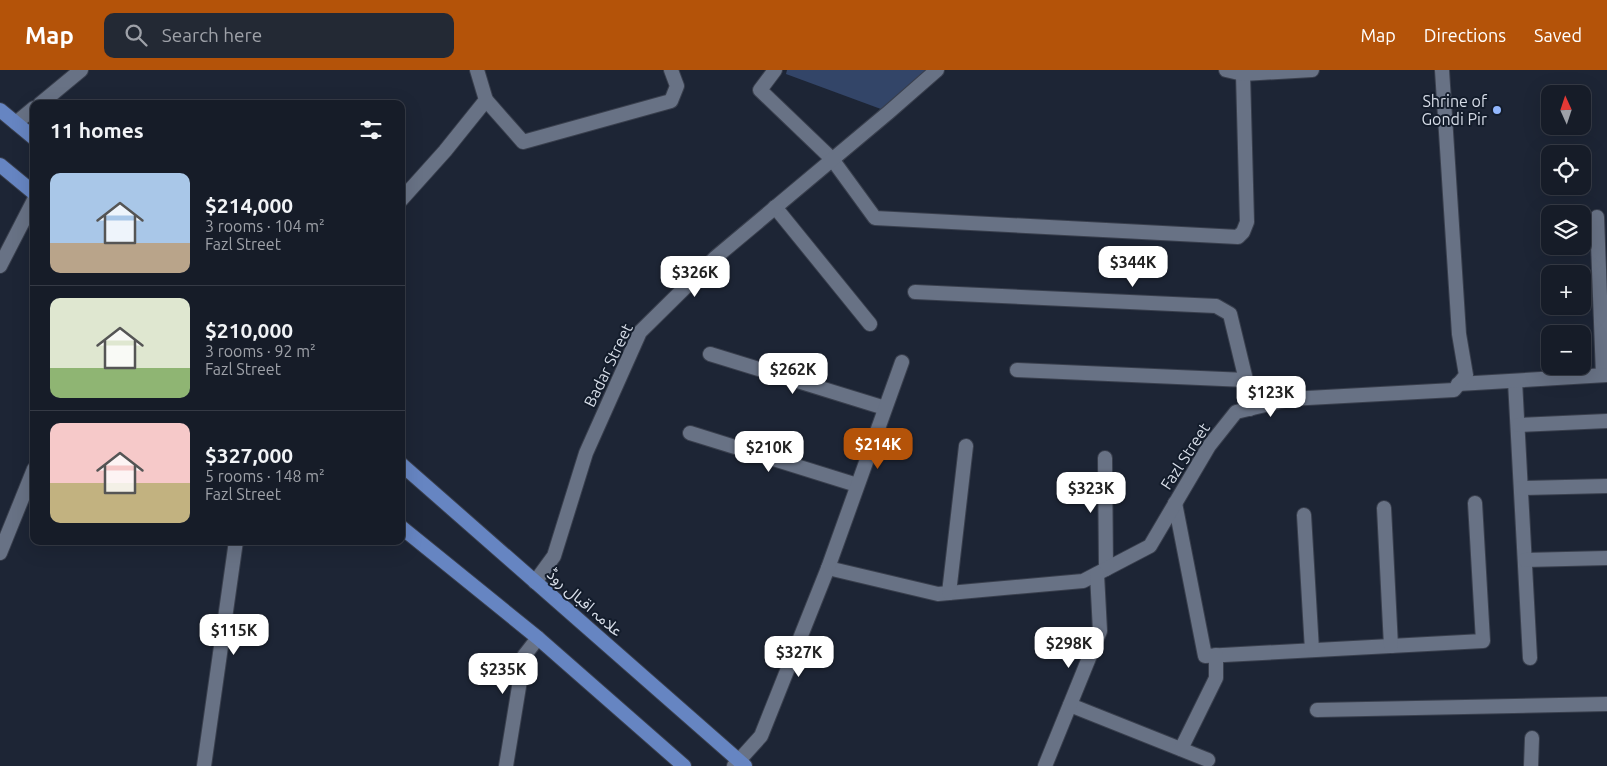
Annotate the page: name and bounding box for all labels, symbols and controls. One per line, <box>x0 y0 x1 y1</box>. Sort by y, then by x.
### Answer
search box <box>104 13 454 58</box>
icon: search <box>122 21 150 49</box>
text: Map <box>25 22 74 49</box>
text: Search here <box>162 24 262 46</box>
text: Map <box>1360 25 1396 45</box>
text: Directions <box>1424 25 1506 45</box>
text: Saved <box>1534 25 1582 45</box>
north arrow <box>1541 85 1591 135</box>
map controls <box>1541 85 1591 375</box>
place label: Shrine of Gondi Pir <box>1421 92 1488 128</box>
marker: Shrine of Gondi Pir <box>1491 104 1503 116</box>
icon: filters <box>357 116 385 144</box>
text: 11 homes <box>50 118 144 142</box>
button: locate <box>1541 145 1591 195</box>
icon: home <box>90 193 150 253</box>
text: $214,000 <box>205 193 293 217</box>
button: layers <box>1541 205 1591 255</box>
text: 3 rooms · 104 m² <box>205 217 325 235</box>
text: Fazl Street <box>205 235 281 253</box>
pin: $344K <box>1098 246 1168 288</box>
text: $344K <box>1110 253 1156 271</box>
pin: $326K <box>660 256 730 298</box>
text: $326K <box>672 263 718 281</box>
button: + <box>1541 265 1591 315</box>
icon: home <box>90 318 150 378</box>
text: $210,000 <box>205 318 293 342</box>
street label: Badar Street <box>580 320 636 410</box>
button: − <box>1541 325 1591 375</box>
text: 3 rooms · 92 m² <box>205 342 316 360</box>
pin: $262K <box>758 352 828 395</box>
text: Fazl Street <box>205 360 281 378</box>
text: $262K <box>770 360 816 378</box>
pin: $123K <box>1236 376 1306 418</box>
text: $123K <box>1248 383 1294 401</box>
street label: Fazl Street <box>1157 419 1214 493</box>
pin: $214K <box>843 428 913 470</box>
pin: $210K <box>734 430 804 473</box>
text: $214K <box>855 435 901 453</box>
text: $210K <box>746 438 792 456</box>
icon: home <box>90 443 150 503</box>
text: $327,000 <box>205 443 293 467</box>
text: 5 rooms · 148 m² <box>205 467 325 485</box>
pin: $323K <box>1056 472 1126 514</box>
text: $323K <box>1068 479 1114 497</box>
text: Fazl Street <box>205 485 281 503</box>
street label: علامہ اقبال روڈ <box>542 564 626 641</box>
pin: $115K <box>199 614 269 656</box>
text: $115K <box>211 621 257 639</box>
pin: $298K <box>1034 626 1104 669</box>
text: $298K <box>1046 634 1092 652</box>
pin: $327K <box>764 636 834 678</box>
text: $327K <box>776 643 822 661</box>
pin: $235K <box>468 652 538 695</box>
text: $235K <box>480 660 526 678</box>

